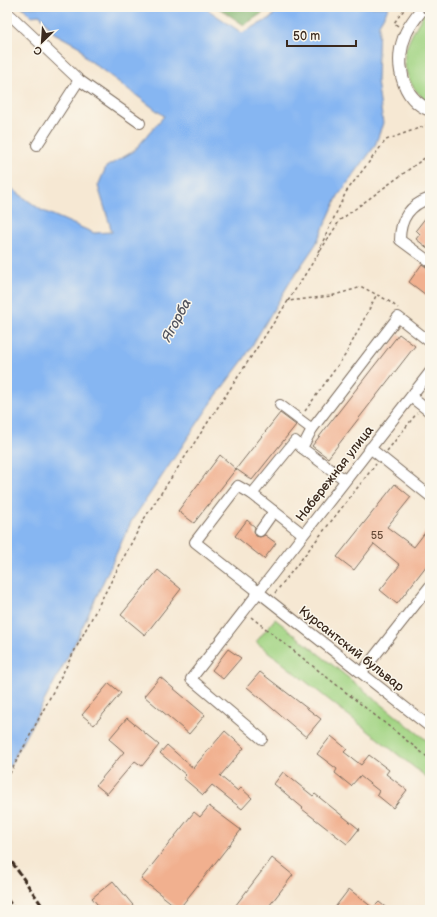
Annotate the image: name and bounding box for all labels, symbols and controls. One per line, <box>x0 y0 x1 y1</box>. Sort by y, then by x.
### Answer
north arrow <box>22 22 62 62</box>
scale bar <box>287 22 356 48</box>
text: 50 m <box>293 29 320 44</box>
text: С <box>31 43 44 58</box>
water label: Ягорба <box>158 296 195 346</box>
street label: Набережная улица <box>292 422 377 525</box>
house number: 55 <box>371 529 383 542</box>
street label: Курсантский бульвар <box>296 603 408 695</box>

